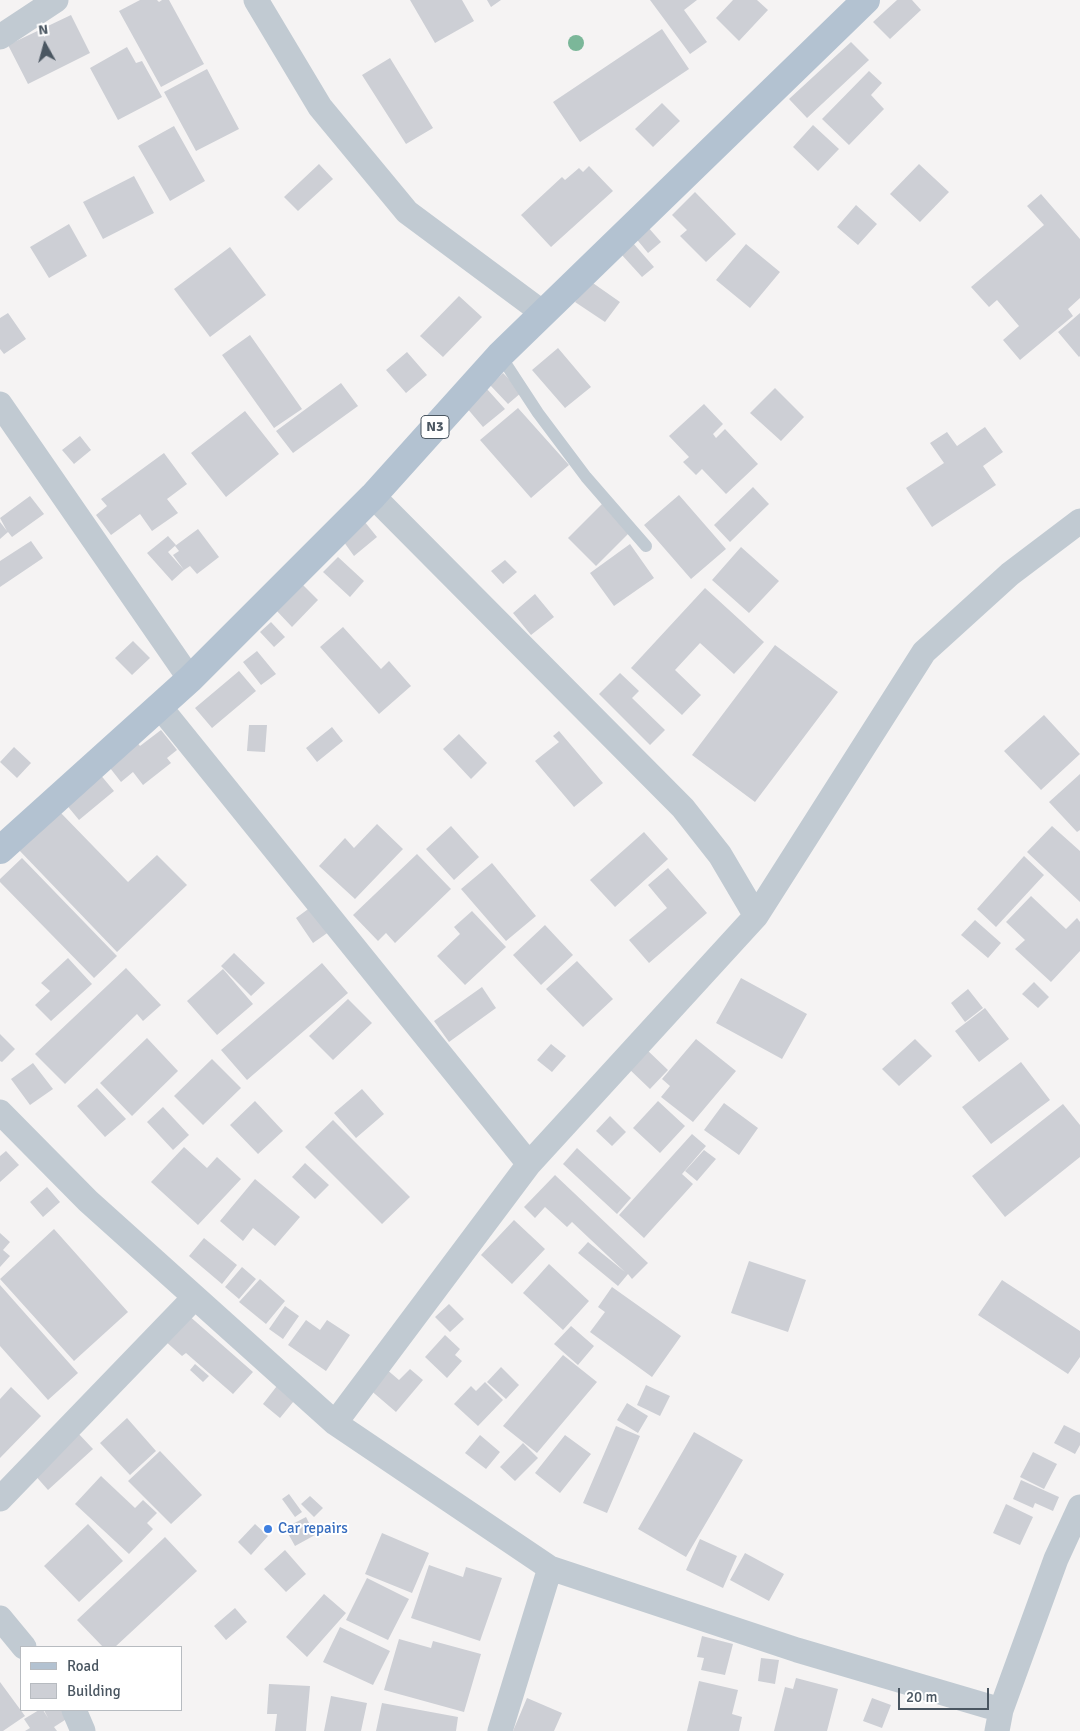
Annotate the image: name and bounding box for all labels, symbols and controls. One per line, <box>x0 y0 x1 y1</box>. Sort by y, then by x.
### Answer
north arrow <box>20 20 70 70</box>
text: N <box>37 21 49 39</box>
road number: N3 <box>421 416 449 438</box>
place label: Car repairs <box>278 1520 348 1538</box>
marker: Car repairs <box>262 1523 274 1535</box>
legend <box>20 1646 182 1711</box>
text: Road <box>67 1657 99 1675</box>
scale bar <box>900 1678 991 1710</box>
text: Building <box>67 1682 121 1700</box>
text: 20 m <box>906 1688 937 1706</box>

